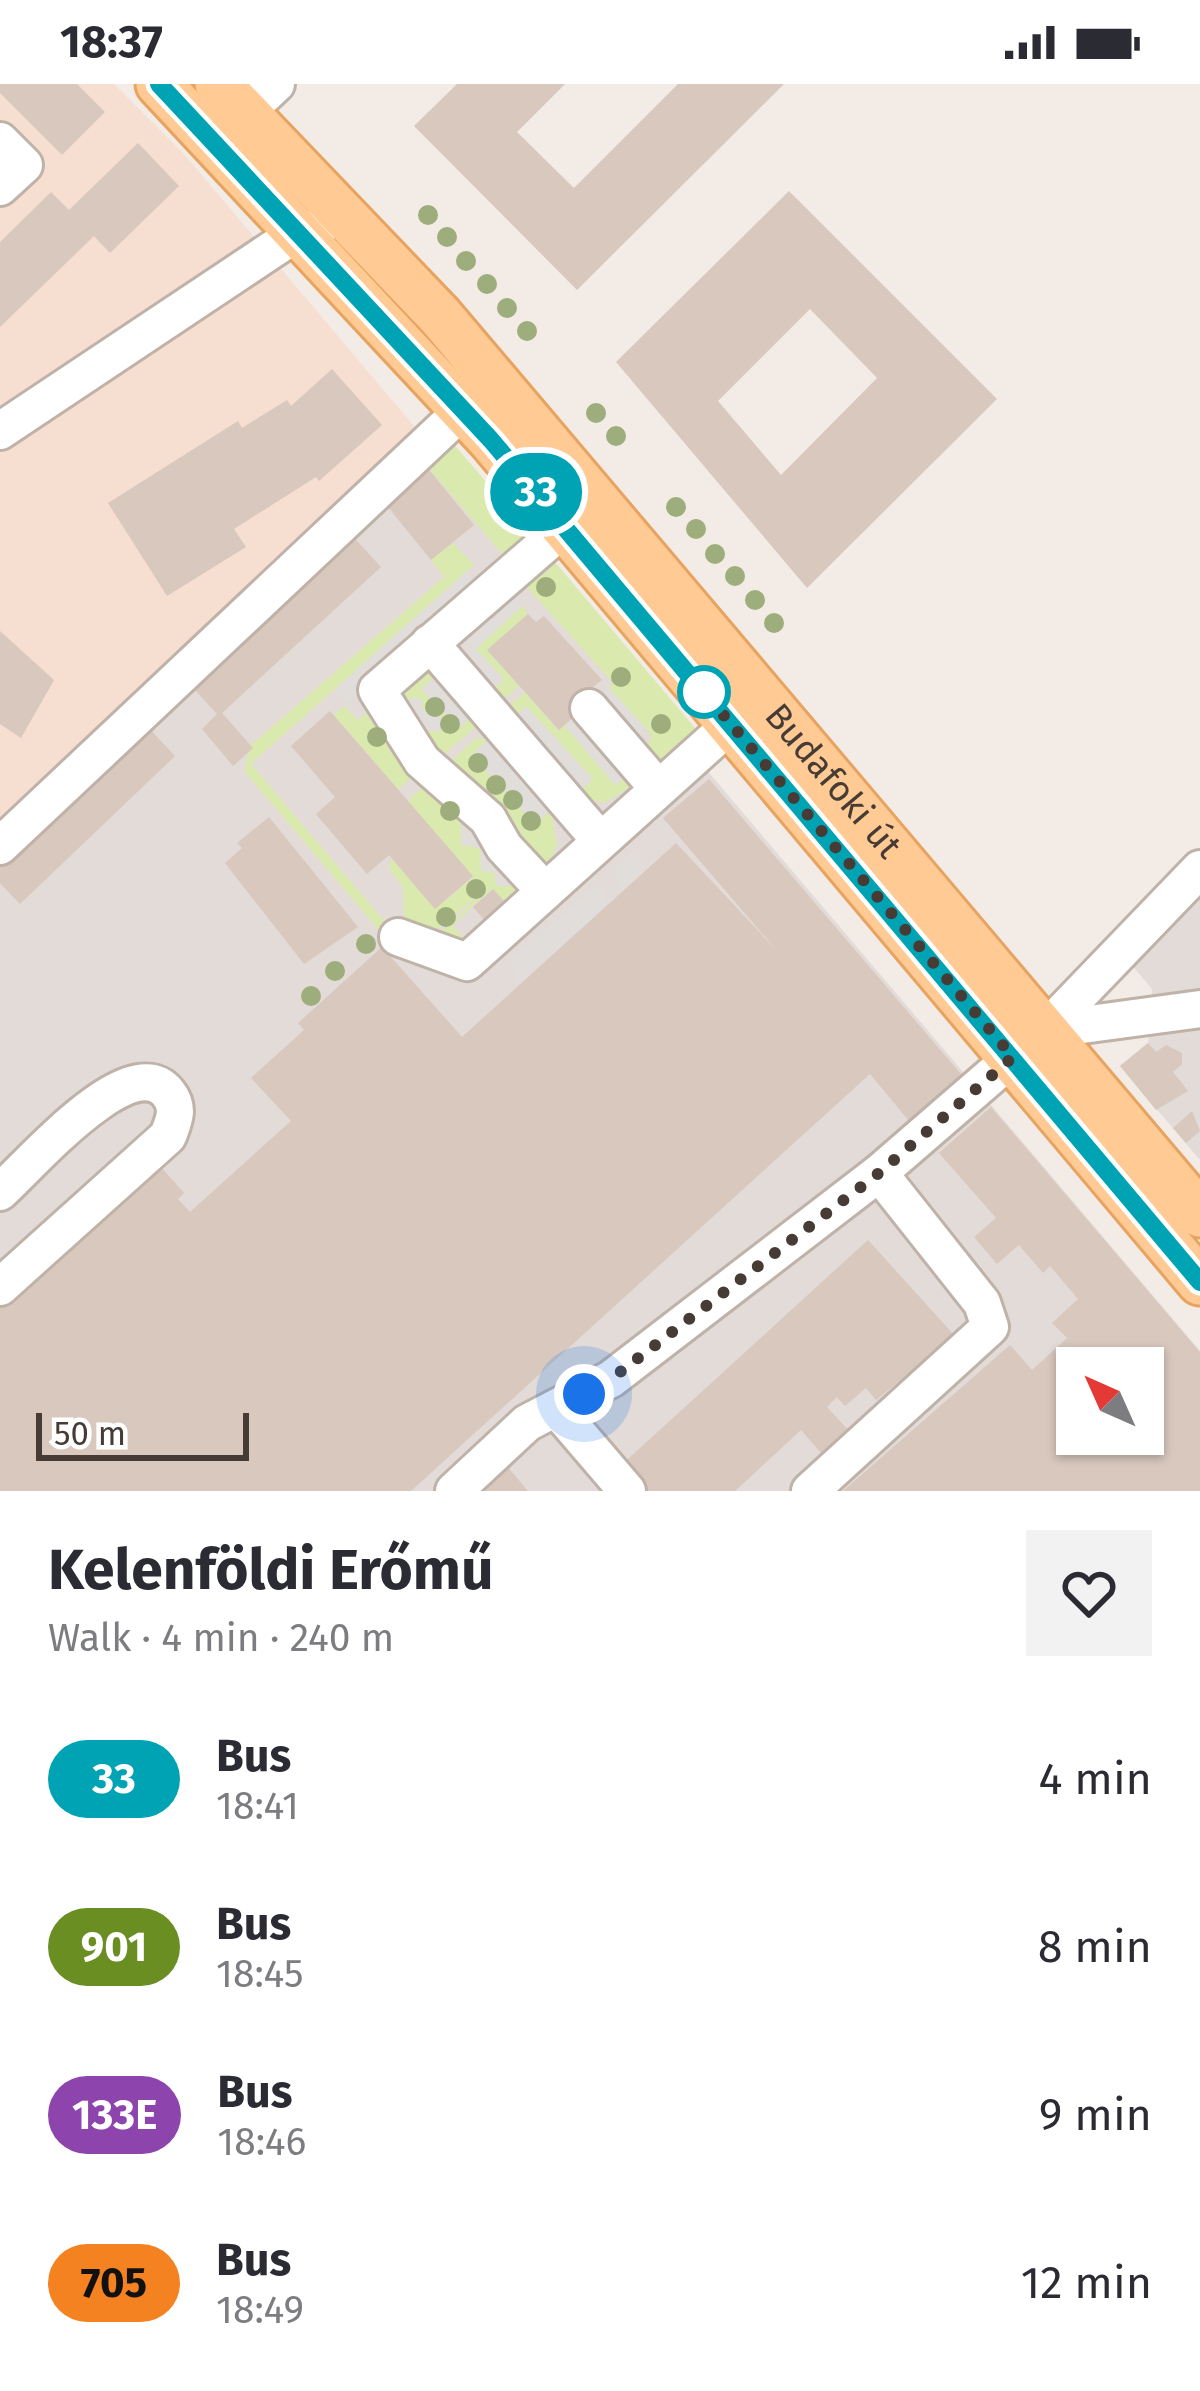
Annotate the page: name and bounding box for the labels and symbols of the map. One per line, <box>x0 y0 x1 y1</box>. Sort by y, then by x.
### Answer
line badge: 33 <box>482 453 590 531</box>
unlabelled marker <box>679 667 729 717</box>
street label: Budafoki út <box>756 695 911 867</box>
north arrow <box>1056 1347 1164 1455</box>
your location <box>554 1364 614 1424</box>
scale bar <box>36 1407 249 1460</box>

